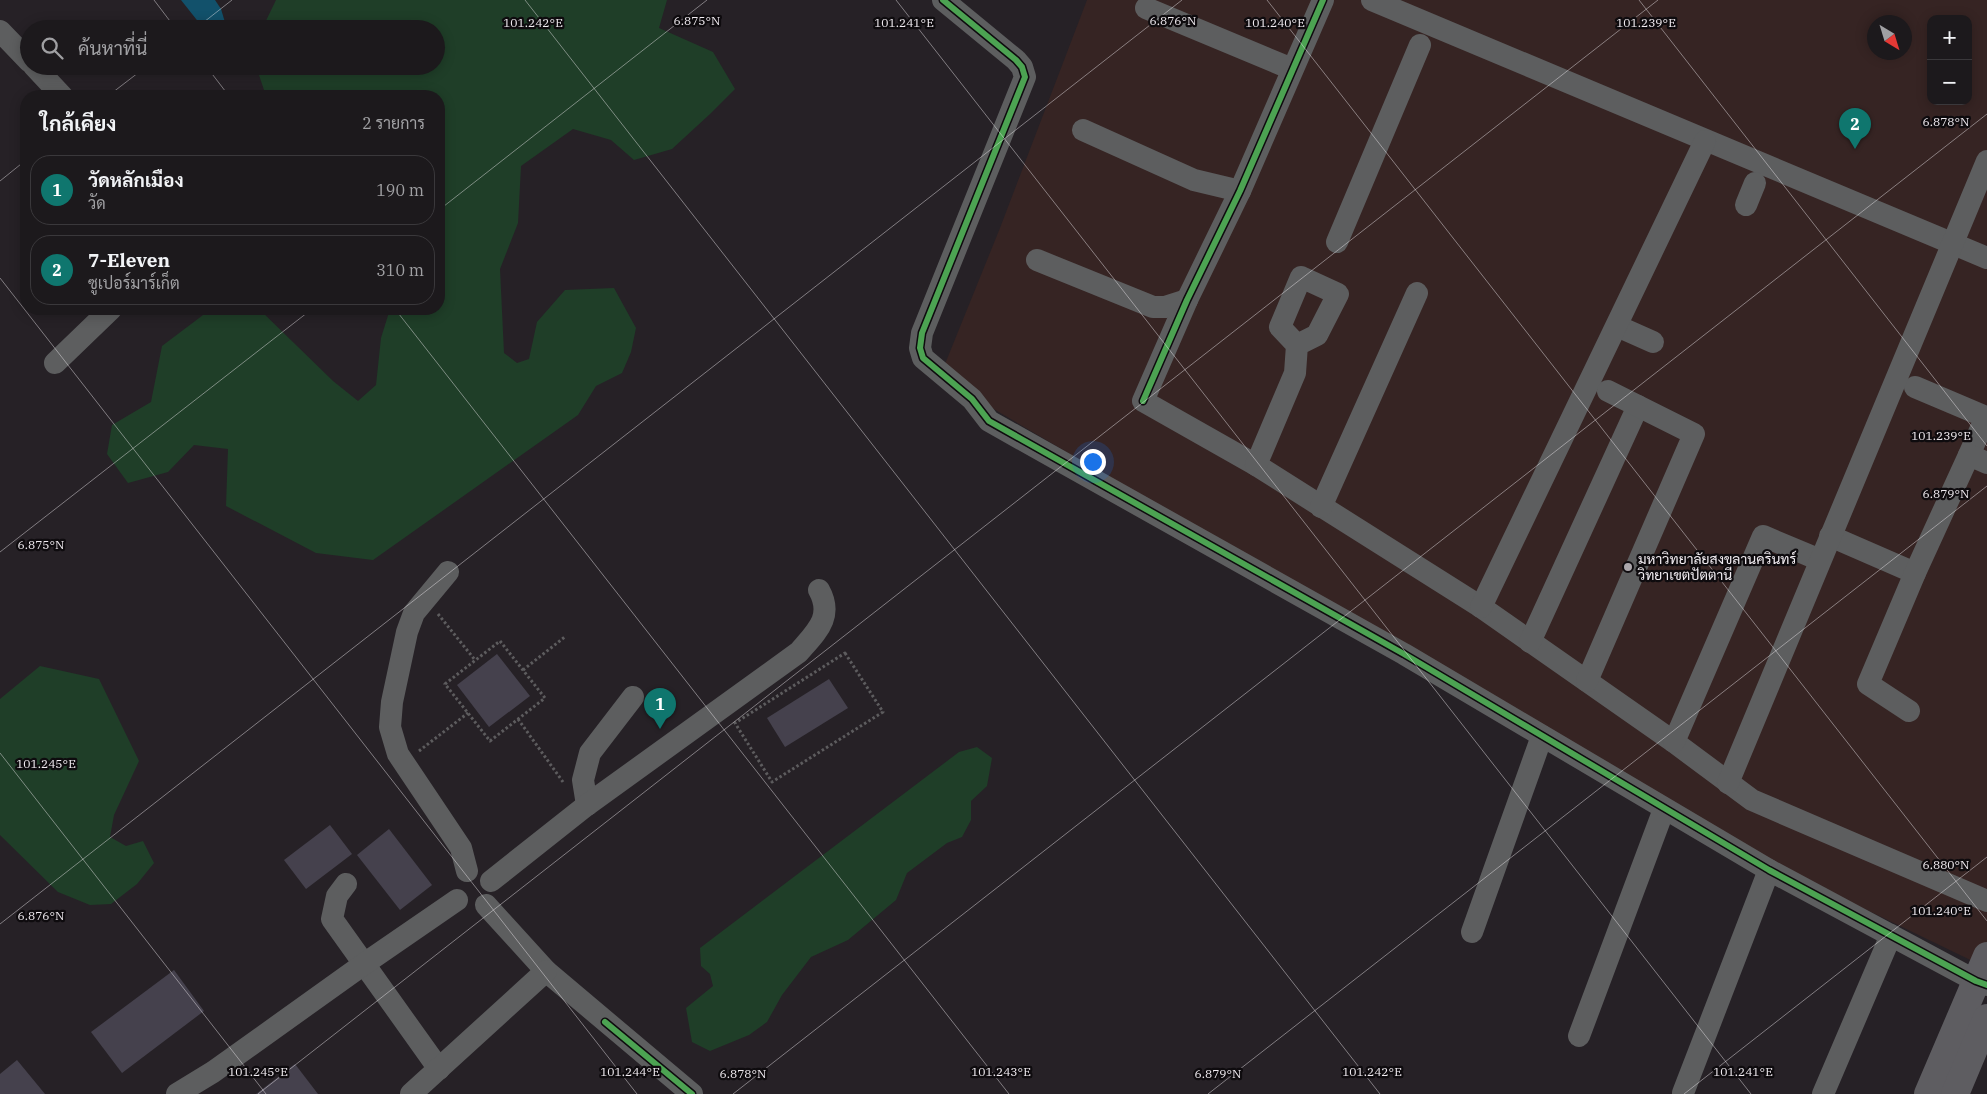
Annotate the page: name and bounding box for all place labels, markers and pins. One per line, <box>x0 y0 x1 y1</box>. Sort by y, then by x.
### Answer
pin: 2 <box>1839 108 1871 149</box>
place label: มหาวิทยาลัยสงขลานครินทร์ วิทยาเขตปัตตานี <box>1637 550 1797 584</box>
marker: มหาวิทยาลัยสงขลานครินทร์ วิทยาเขตปัตตานี <box>1622 561 1634 573</box>
pin: 1 <box>644 688 676 729</box>

